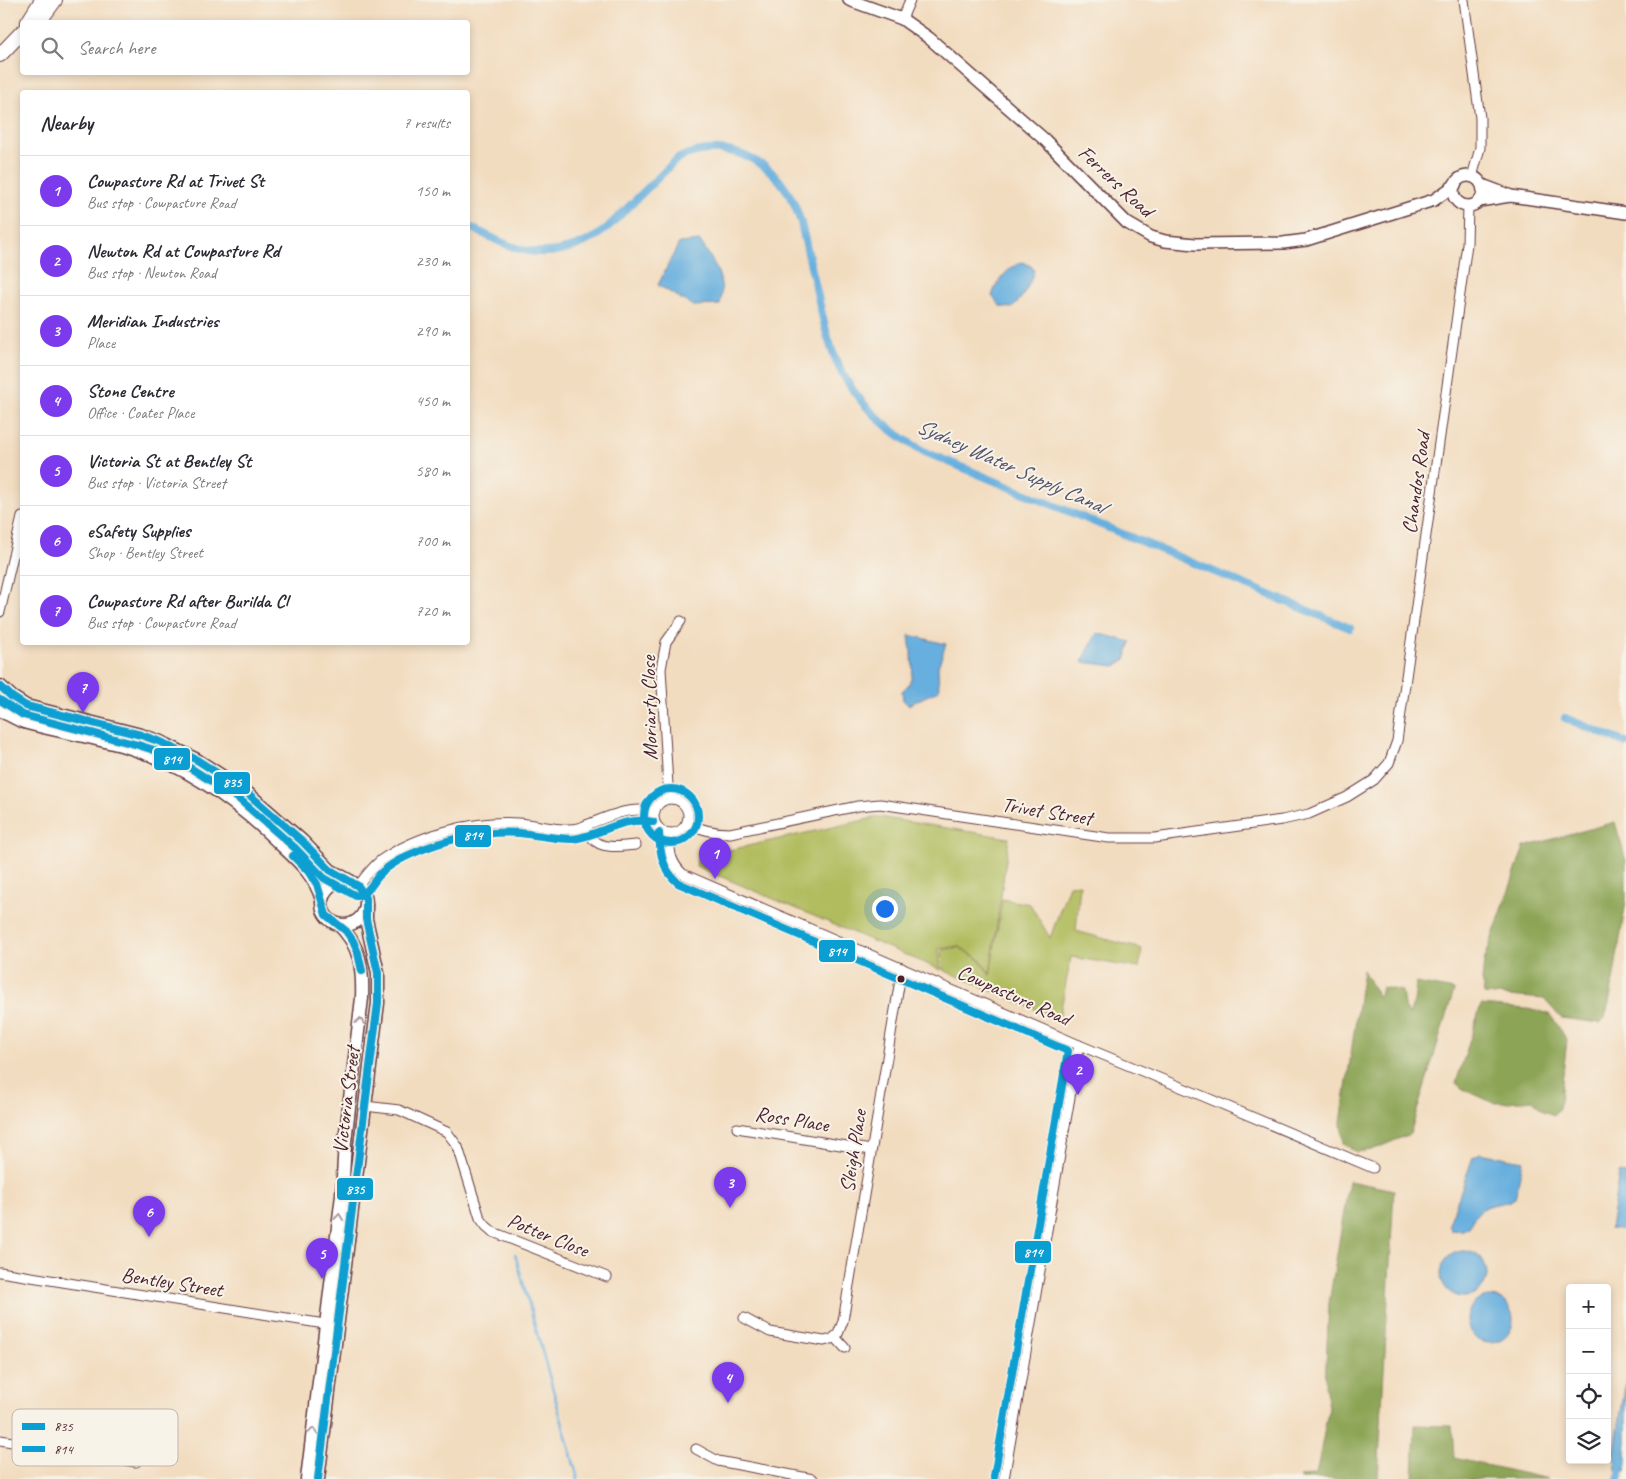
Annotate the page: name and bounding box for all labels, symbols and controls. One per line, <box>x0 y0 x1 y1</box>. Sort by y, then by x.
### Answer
search box <box>20 20 470 75</box>
icon: search <box>38 34 66 62</box>
text: Search here <box>78 36 155 60</box>
text: Nearby <box>40 110 93 136</box>
text: 7 results <box>403 113 450 133</box>
street label: Ferrers Road <box>1073 140 1162 225</box>
text: Cowpasture Rd at Trivet St <box>87 169 264 193</box>
text: 1 <box>52 181 60 201</box>
text: 150 m <box>416 181 450 201</box>
text: Bus stop · Cowpasture Road <box>87 193 236 213</box>
text: Newton Rd at Cowpasture Rd <box>87 239 279 263</box>
text: 2 <box>52 251 60 271</box>
text: 230 m <box>416 251 450 271</box>
text: Bus stop · Newton Road <box>87 263 216 283</box>
text: Meridian Industries <box>87 309 218 333</box>
text: 3 <box>52 321 60 341</box>
text: 290 m <box>416 321 450 341</box>
text: Place <box>87 333 115 353</box>
text: Stone Centre <box>87 379 174 403</box>
text: 4 <box>52 391 60 411</box>
text: 450 m <box>416 391 450 411</box>
text: Office · Coates Place <box>87 403 194 423</box>
water label: Sydney Water Supply Canal <box>913 412 1116 523</box>
street label: Chandos Road <box>1396 427 1436 535</box>
text: Victoria St at Bentley St <box>87 449 251 473</box>
text: 5 <box>53 461 59 481</box>
text: 580 m <box>416 461 450 481</box>
text: Bus stop · Victoria Street <box>87 473 226 493</box>
text: eSafety Supplies <box>87 519 190 543</box>
text: 6 <box>52 531 60 551</box>
text: 700 m <box>416 531 450 551</box>
text: Shop · Bentley Street <box>87 543 203 563</box>
text: Cowpasture Rd after Burilda Cl <box>87 589 288 613</box>
text: 7 <box>52 601 60 621</box>
text: 720 m <box>416 601 450 621</box>
text: Bus stop · Cowpasture Road <box>87 613 236 633</box>
street label: Moriarty Close <box>635 654 663 760</box>
pin: 7 <box>67 672 99 713</box>
line badge: 814 <box>153 747 191 771</box>
text: 814 <box>163 751 183 768</box>
line badge: 835 <box>213 771 251 795</box>
text: 835 <box>223 774 243 791</box>
street label: Trivet Street <box>1000 791 1097 831</box>
line badge: 814 <box>454 824 492 848</box>
text: 814 <box>464 827 484 844</box>
pin: 1 <box>699 838 731 879</box>
your location <box>872 896 898 922</box>
line badge: 814 <box>818 939 856 963</box>
text: 814 <box>828 943 848 960</box>
street label: Cowpasture Road <box>953 959 1077 1033</box>
unlabelled marker <box>896 974 906 984</box>
one-way arrow <box>354 1017 364 1025</box>
street label: Victoria Street <box>327 1042 366 1155</box>
pin: 2 <box>1062 1054 1094 1095</box>
street label: Ross Place <box>753 1100 832 1138</box>
street label: Sleigh Place <box>834 1106 873 1194</box>
pin: 3 <box>714 1167 746 1208</box>
line badge: 835 <box>336 1177 374 1201</box>
text: 835 <box>346 1181 366 1198</box>
pin: 6 <box>133 1196 165 1237</box>
street label: Potter Close <box>504 1207 594 1264</box>
one-way arrow <box>333 1213 344 1221</box>
pin: 5 <box>306 1238 338 1279</box>
line badge: 814 <box>1014 1240 1052 1264</box>
text: 814 <box>1024 1244 1044 1261</box>
street label: Bentley Street <box>120 1261 226 1303</box>
map controls <box>1566 1284 1611 1464</box>
button: + <box>1566 1284 1611 1329</box>
button: − <box>1566 1329 1611 1374</box>
pin: 4 <box>712 1362 744 1403</box>
button: locate <box>1566 1374 1611 1419</box>
legend <box>12 1409 178 1466</box>
text: 835 <box>54 1418 74 1435</box>
button: layers <box>1566 1419 1611 1464</box>
one-way arrow <box>307 1426 318 1434</box>
text: 814 <box>54 1441 75 1458</box>

